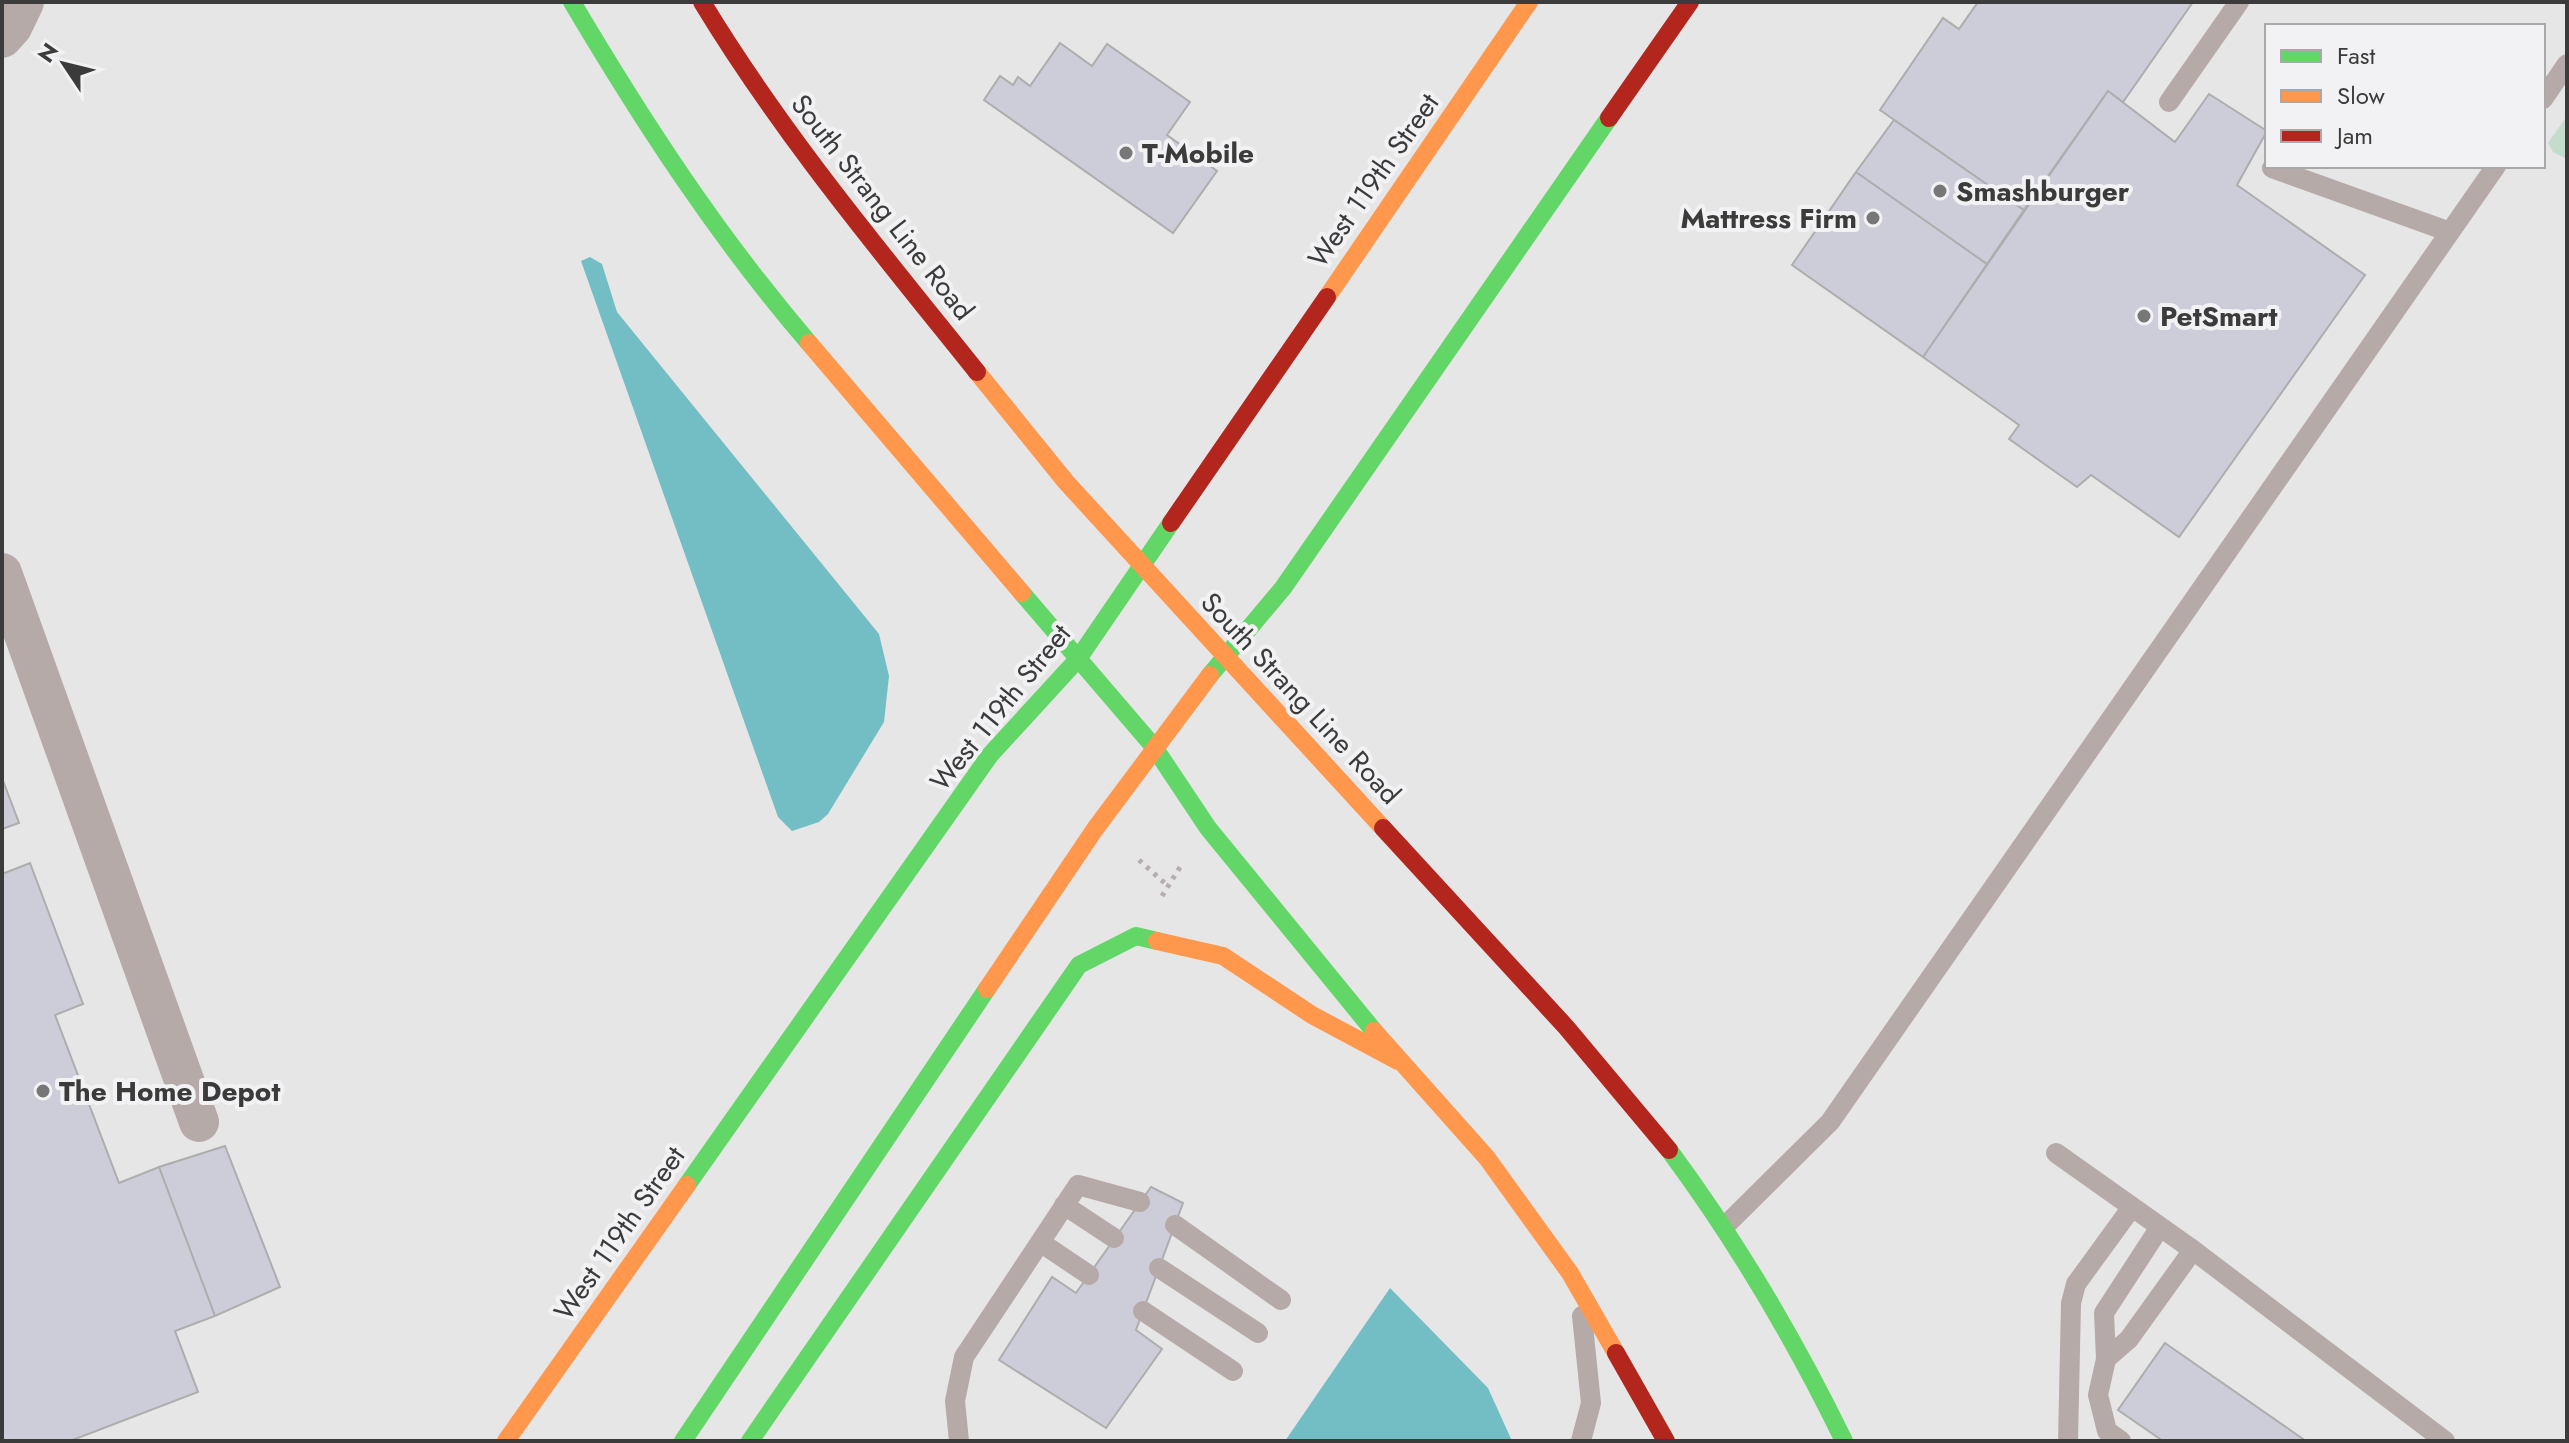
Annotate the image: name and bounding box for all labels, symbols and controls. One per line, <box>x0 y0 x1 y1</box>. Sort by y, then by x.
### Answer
north arrow <box>24 24 104 104</box>
legend <box>2265 24 2545 168</box>
text: N <box>30 36 66 69</box>
text: Fast <box>2337 38 2375 73</box>
text: Slow <box>2337 78 2385 113</box>
street label: South Strang Line Road <box>781 85 984 329</box>
street label: West 119th Street <box>1298 85 1449 276</box>
text: Jam <box>2334 118 2373 153</box>
place label: T-Mobile <box>1142 133 1254 174</box>
marker: T-Mobile <box>1117 144 1135 162</box>
place label: Smashburger <box>1956 171 2130 212</box>
marker: Smashburger <box>1931 182 1949 200</box>
place label: Mattress Firm <box>1680 198 1857 239</box>
marker: Mattress Firm <box>1864 209 1882 227</box>
place label: PetSmart <box>2160 296 2278 337</box>
marker: PetSmart <box>2135 307 2153 325</box>
street label: South Strang Line Road <box>1191 583 1410 814</box>
street label: West 119th Street <box>920 615 1081 800</box>
place label: The Home Depot <box>59 1071 280 1112</box>
marker: The Home Depot <box>34 1082 52 1100</box>
street label: West 119th Street <box>544 1138 695 1329</box>

